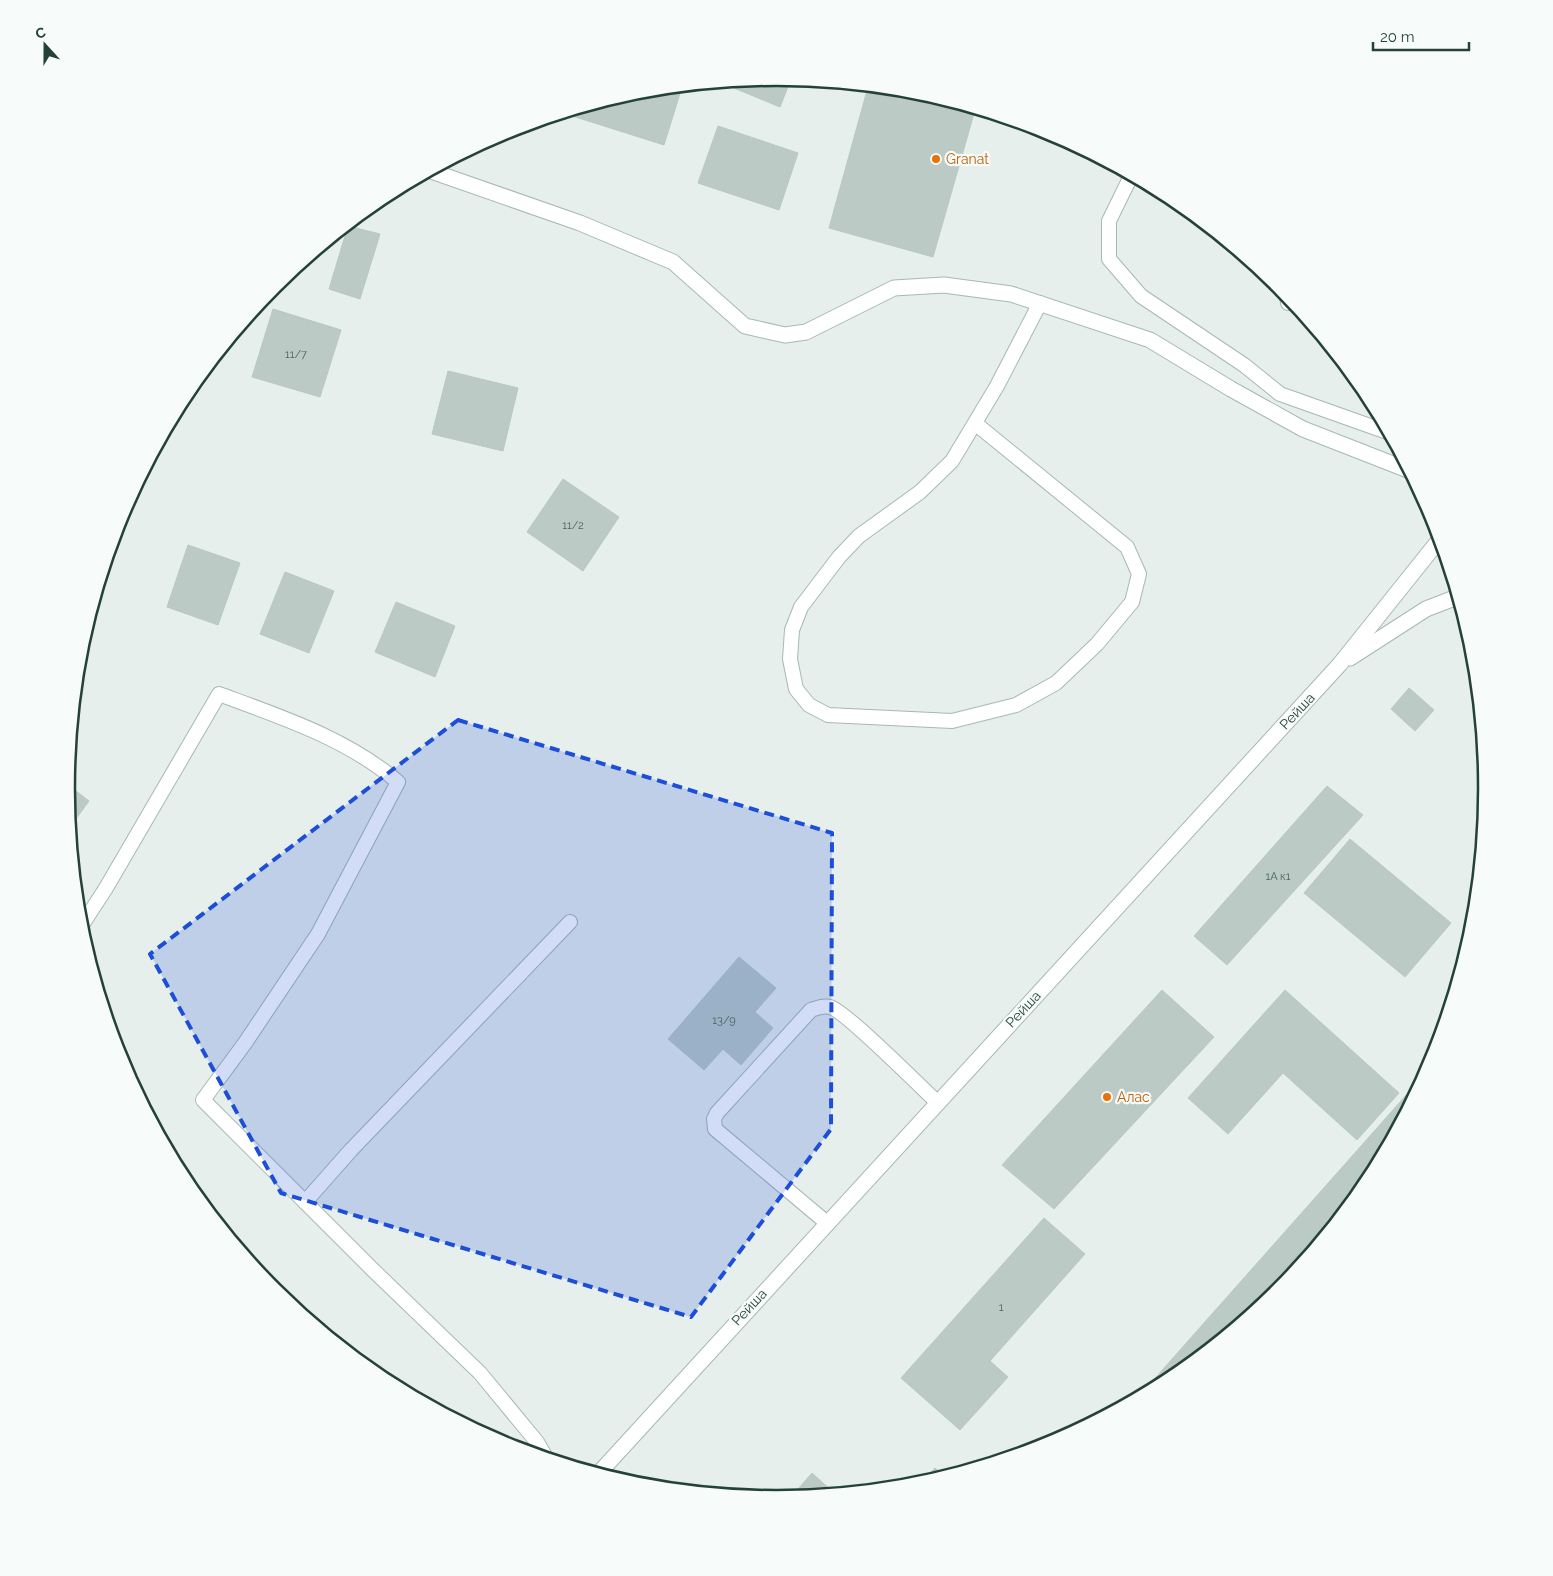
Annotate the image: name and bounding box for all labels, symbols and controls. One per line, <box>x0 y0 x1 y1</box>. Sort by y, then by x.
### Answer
north arrow <box>20 20 70 70</box>
scale bar <box>1373 20 1469 52</box>
text: С <box>33 24 48 42</box>
text: 20 m <box>1380 28 1415 46</box>
place label: Granat <box>946 151 989 167</box>
marker: Granat <box>930 153 942 165</box>
house number: 11/7 <box>285 348 307 361</box>
house number: 11/2 <box>562 519 584 532</box>
street label: Рейша <box>1276 689 1318 733</box>
house number: 1А к1 <box>1265 870 1291 883</box>
street label: Рейша <box>1002 987 1044 1031</box>
house number: 13/9 <box>712 1014 736 1027</box>
place label: Алас <box>1117 1089 1150 1105</box>
marker: Алас <box>1101 1091 1113 1103</box>
street label: Рейша <box>728 1285 770 1329</box>
house number: 1 <box>999 1301 1004 1314</box>

